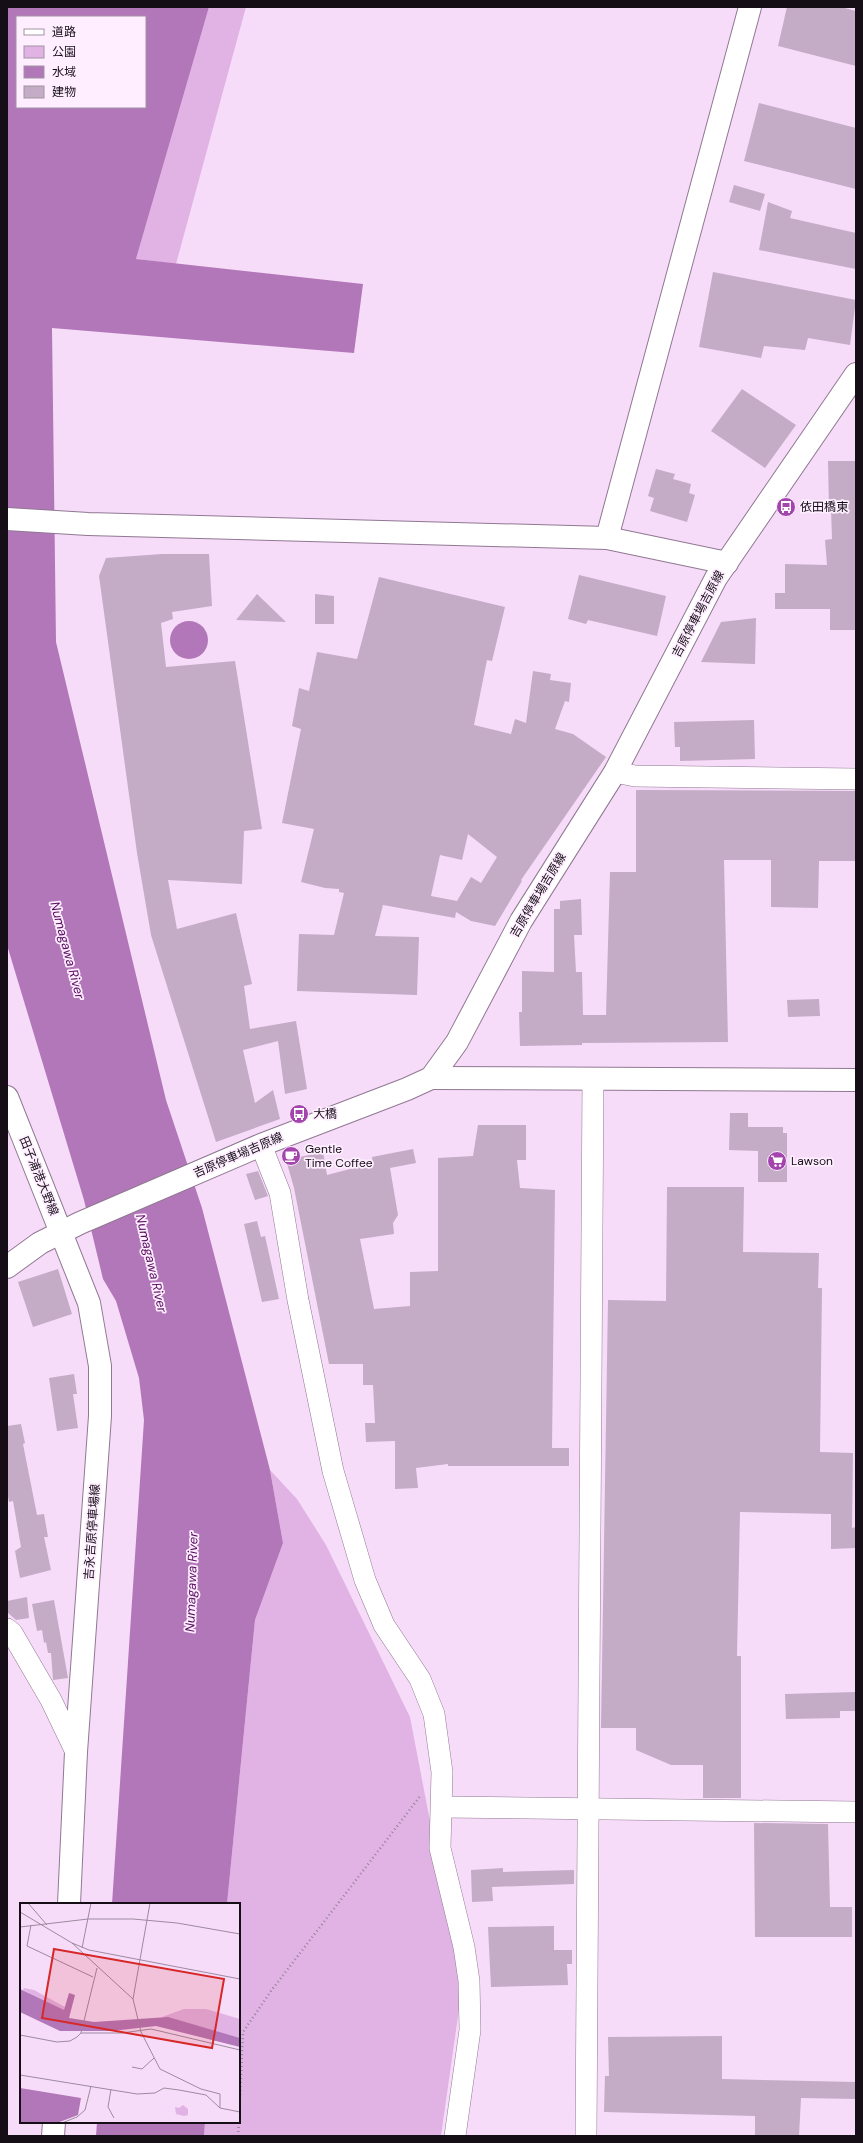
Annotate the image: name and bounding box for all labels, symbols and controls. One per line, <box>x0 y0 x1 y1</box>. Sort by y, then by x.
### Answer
legend <box>16 16 146 108</box>
text: 道路 <box>52 24 76 40</box>
text: 公園 <box>52 44 76 60</box>
text: 水域 <box>52 64 76 80</box>
text: 建物 <box>52 84 76 100</box>
bus stop icon: 依田橋東 <box>775 496 797 518</box>
place label: 依田橋東 <box>800 499 848 515</box>
street label: 吉原停車場吉原線 <box>668 568 728 660</box>
street label: 吉原停車場吉原線 <box>506 850 570 940</box>
water label: Numagawa River <box>46 900 89 1002</box>
bus stop icon: 大橋 <box>288 1103 310 1125</box>
place label: 大橋 <box>313 1106 337 1122</box>
street label: 吉原停車場吉原線 <box>191 1129 285 1181</box>
street label: 田子浦港大野線 <box>16 1134 62 1218</box>
place label: Gentle Time Coffee <box>305 1141 373 1171</box>
cafe icon: Gentle Time Coffee <box>280 1145 302 1167</box>
supermarket icon: Lawson <box>766 1150 788 1172</box>
place label: Lawson <box>791 1153 833 1169</box>
water label: Numagawa River <box>132 1212 171 1315</box>
street label: 吉永吉原停車場線 <box>81 1484 103 1580</box>
water label: Numagawa River <box>181 1531 202 1632</box>
inset map <box>20 1903 240 2123</box>

